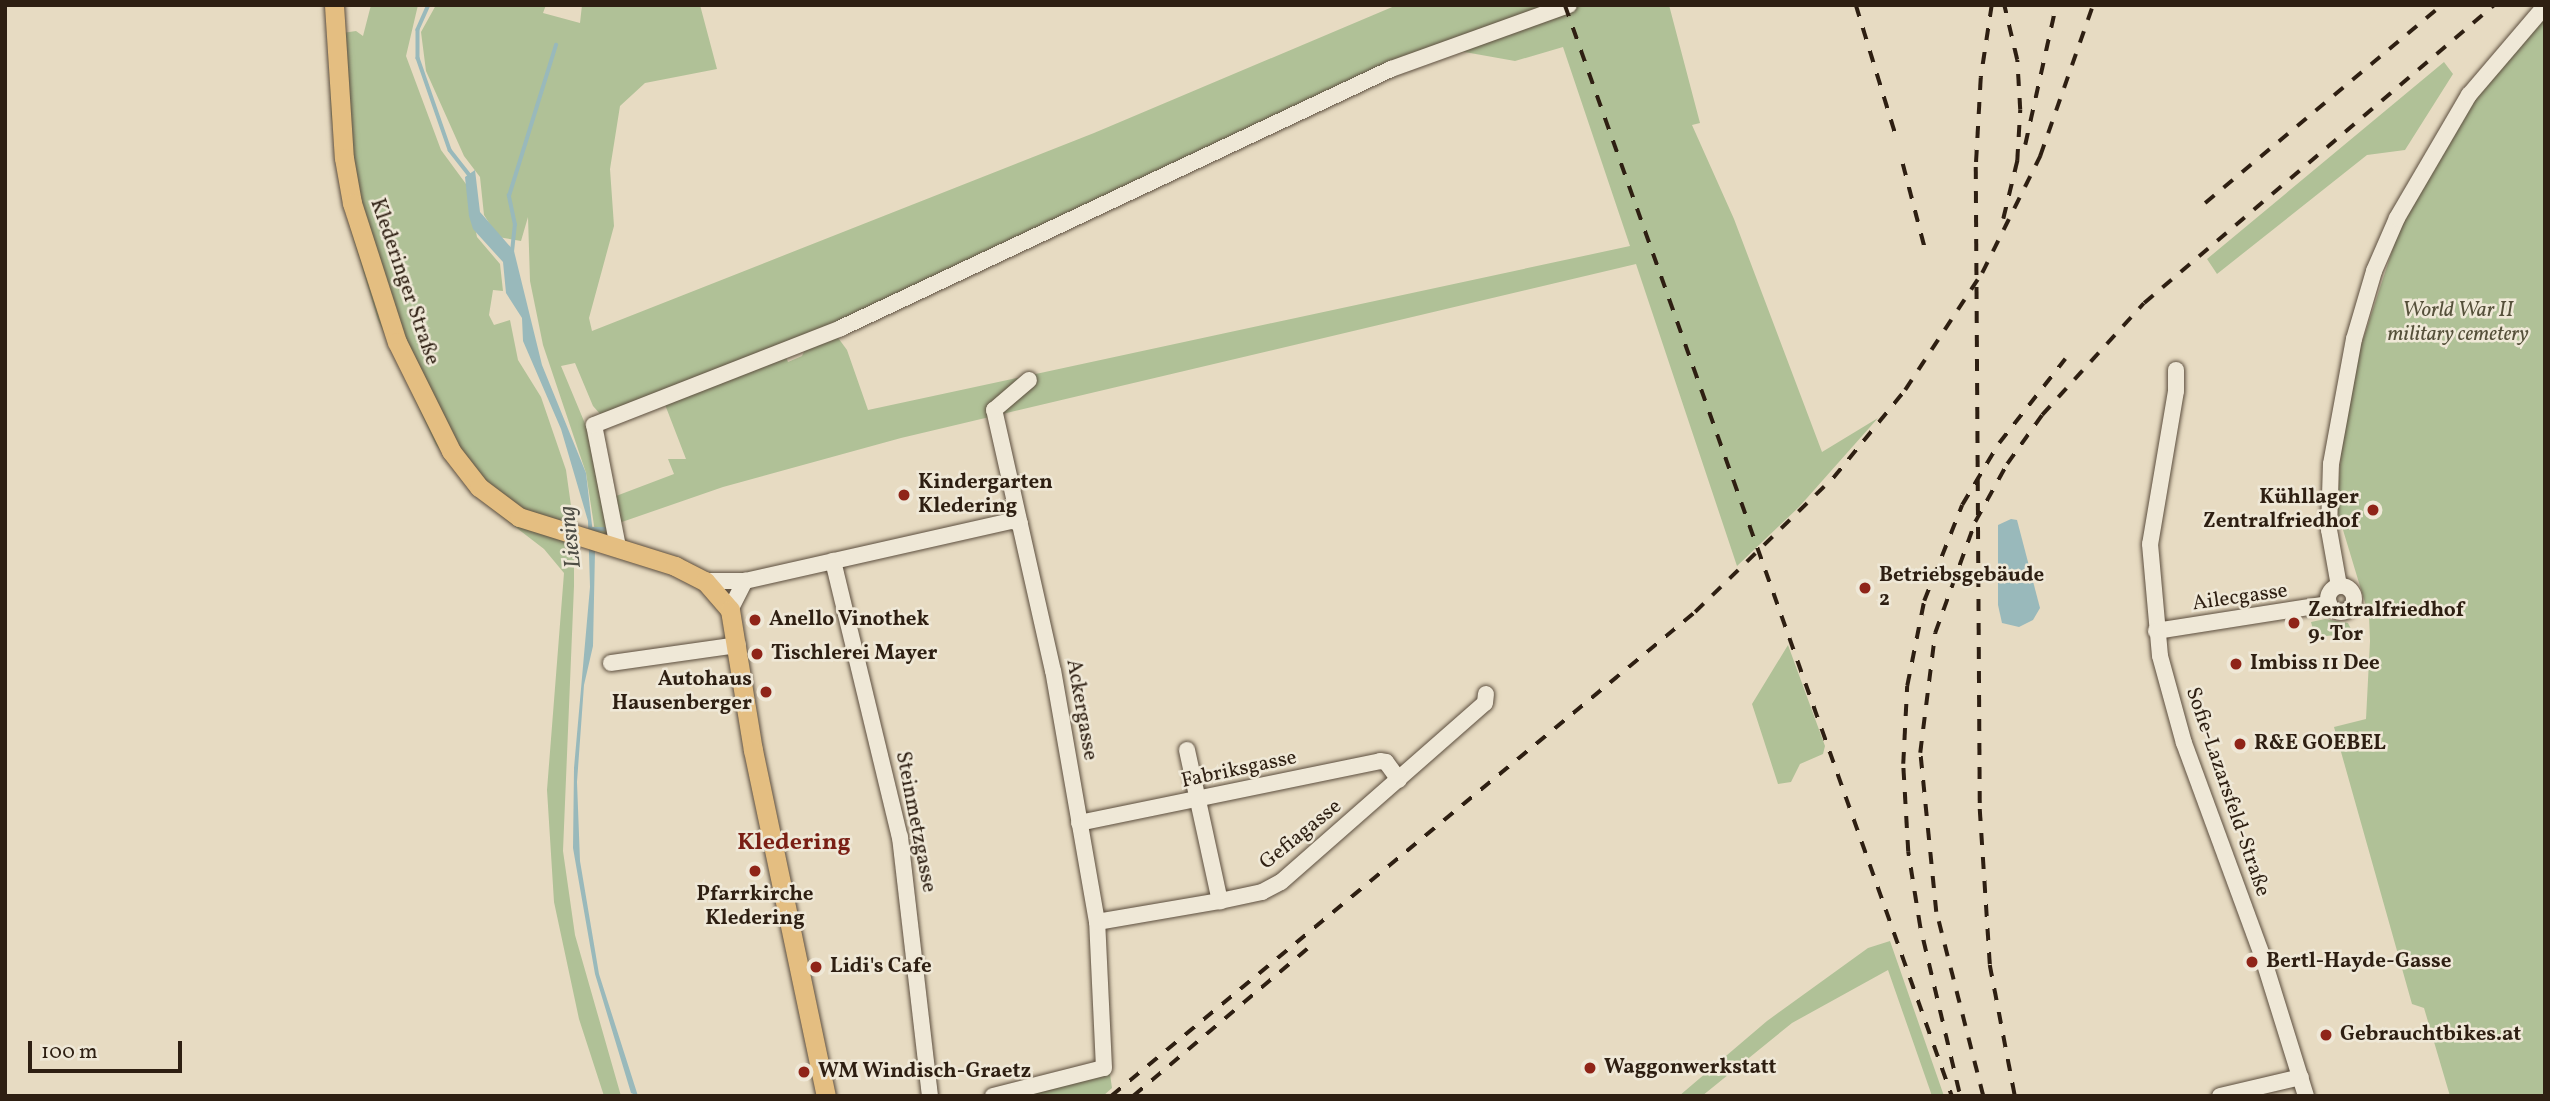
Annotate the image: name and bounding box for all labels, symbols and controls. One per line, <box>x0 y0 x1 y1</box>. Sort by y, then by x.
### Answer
street label: Klederinger Straße <box>364 195 444 369</box>
park label: World War II military cemetery <box>2387 298 2529 348</box>
place label: Kindergarten Kledering <box>918 470 1053 520</box>
place label: Kühllager Zentralfriedhof <box>2203 485 2359 535</box>
marker: Kindergarten Kledering <box>896 487 912 503</box>
marker: Kühllager Zentralfriedhof <box>2365 502 2381 518</box>
water label: Liesing <box>554 505 588 569</box>
place label: Betriebsgebäude 2 <box>1879 563 2044 613</box>
street label: Ailecgasse <box>2191 579 2289 617</box>
marker: Betriebsgebäude 2 <box>1857 580 1873 596</box>
place label: Zentralfriedhof 9. Tor <box>2308 598 2464 648</box>
place label: Anello Vinothek <box>769 607 930 633</box>
marker: Anello Vinothek <box>747 612 763 628</box>
marker: Zentralfriedhof 9. Tor <box>2286 615 2302 631</box>
place label: Tischlerei Mayer <box>771 641 938 667</box>
marker: Tischlerei Mayer <box>749 646 765 662</box>
place label: Imbiss 11 Dee <box>2250 651 2380 677</box>
marker: Imbiss 11 Dee <box>2228 656 2244 672</box>
street label: Ackergasse <box>1060 657 1102 763</box>
place label: Autohaus Hausenberger <box>612 667 752 717</box>
marker: Autohaus Hausenberger <box>758 684 774 700</box>
street label: Sofie-Lazarsfeld-Straße <box>2179 684 2275 900</box>
place label: R&E GOEBEL <box>2254 731 2386 757</box>
marker: R&E GOEBEL <box>2232 736 2248 752</box>
street label: Fabriksgasse <box>1179 745 1299 795</box>
street label: Steinmetzgasse <box>889 749 941 895</box>
street label: Gefiagasse <box>1255 794 1347 876</box>
district label: Kledering <box>737 830 851 858</box>
marker: Pfarrkirche Kledering <box>747 863 763 879</box>
place label: Pfarrkirche Kledering <box>697 882 813 932</box>
place label: Bertl-Hayde-Gasse <box>2266 949 2451 975</box>
place label: Lidi's Cafe <box>830 954 932 980</box>
marker: Bertl-Hayde-Gasse <box>2244 954 2260 970</box>
marker: Lidi's Cafe <box>808 959 824 975</box>
place label: Gebrauchtbikes.at <box>2340 1022 2521 1048</box>
marker: Gebrauchtbikes.at <box>2318 1027 2334 1043</box>
scale bar <box>32 1028 186 1072</box>
text: 100 m <box>41 1038 98 1067</box>
place label: Waggonwerkstatt <box>1604 1055 1776 1081</box>
place label: WM Windisch-Graetz <box>818 1059 1032 1085</box>
marker: Waggonwerkstatt <box>1582 1060 1598 1076</box>
marker: WM Windisch-Graetz <box>796 1064 812 1080</box>

